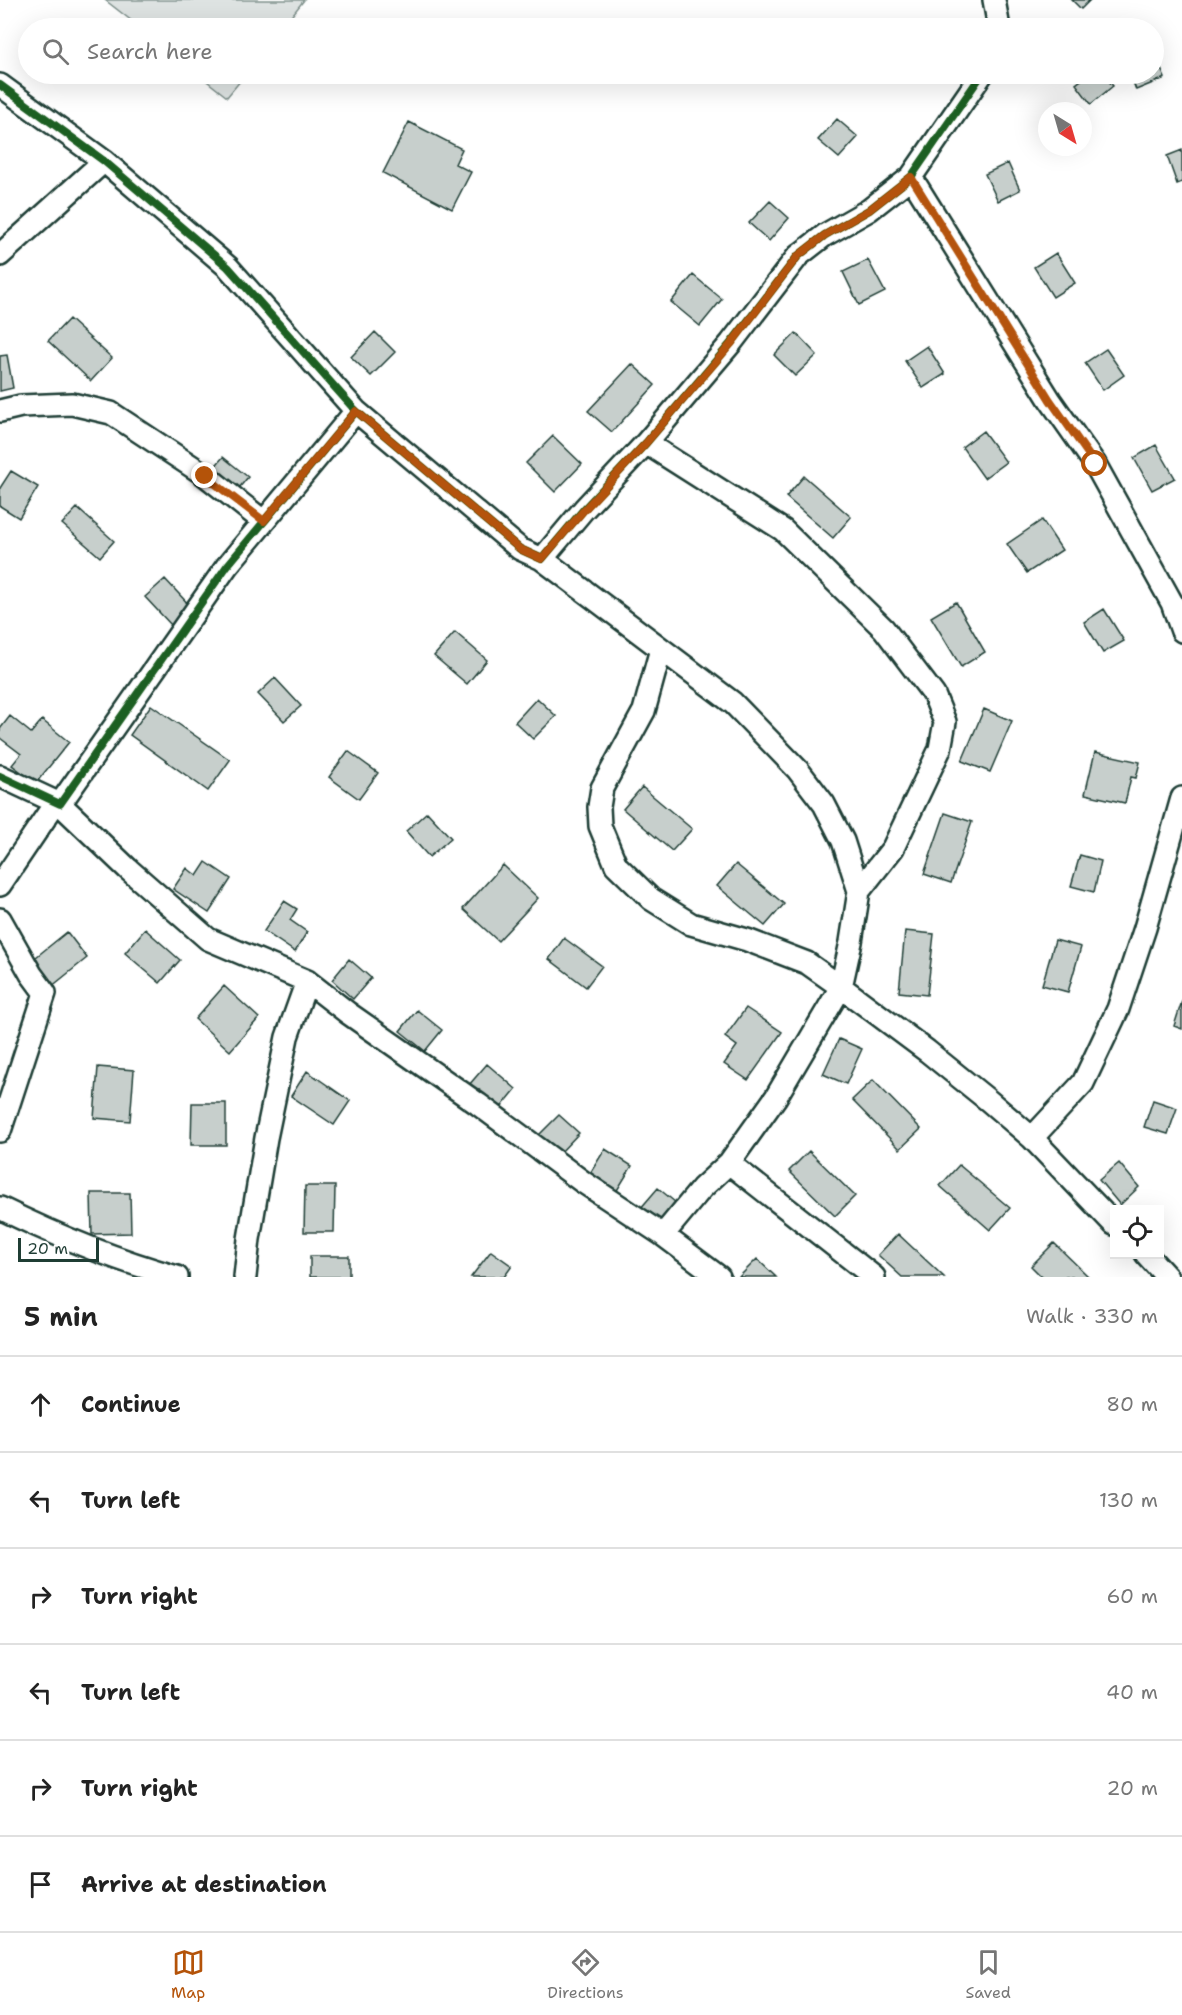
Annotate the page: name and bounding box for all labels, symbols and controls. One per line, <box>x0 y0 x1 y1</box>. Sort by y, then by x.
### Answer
search box <box>18 18 1164 84</box>
icon: search <box>39 35 72 68</box>
text: Search here <box>87 37 213 66</box>
north arrow <box>1038 102 1092 156</box>
route start <box>1081 450 1107 476</box>
route end <box>191 462 217 488</box>
map controls <box>1110 1205 1164 1259</box>
button: locate <box>1110 1205 1164 1259</box>
scale bar <box>18 1235 99 1262</box>
text: 20 m <box>27 1238 68 1259</box>
text: 5 min <box>24 1299 98 1334</box>
text: Walk · 330 m <box>1026 1303 1158 1329</box>
icon: ahead <box>24 1388 57 1421</box>
text: Continue <box>81 1390 181 1419</box>
text: 80 m <box>1106 1391 1158 1417</box>
icon: left <box>24 1484 57 1517</box>
text: Turn left <box>81 1486 180 1515</box>
text: 130 m <box>1099 1487 1158 1513</box>
icon: right <box>24 1580 57 1613</box>
text: Turn right <box>81 1582 198 1611</box>
text: 60 m <box>1106 1583 1158 1609</box>
icon: left <box>24 1676 57 1709</box>
text: Turn left <box>81 1678 180 1707</box>
text: 40 m <box>1106 1679 1158 1705</box>
icon: right <box>24 1772 57 1805</box>
text: Turn right <box>81 1774 198 1803</box>
text: 20 m <box>1107 1775 1158 1801</box>
icon: arrive <box>24 1868 57 1901</box>
text: Arrive at destination <box>81 1870 327 1899</box>
tab: Map <box>171 1946 205 2003</box>
tab: Directions <box>547 1946 624 2003</box>
tab: Saved <box>966 1946 1011 2003</box>

